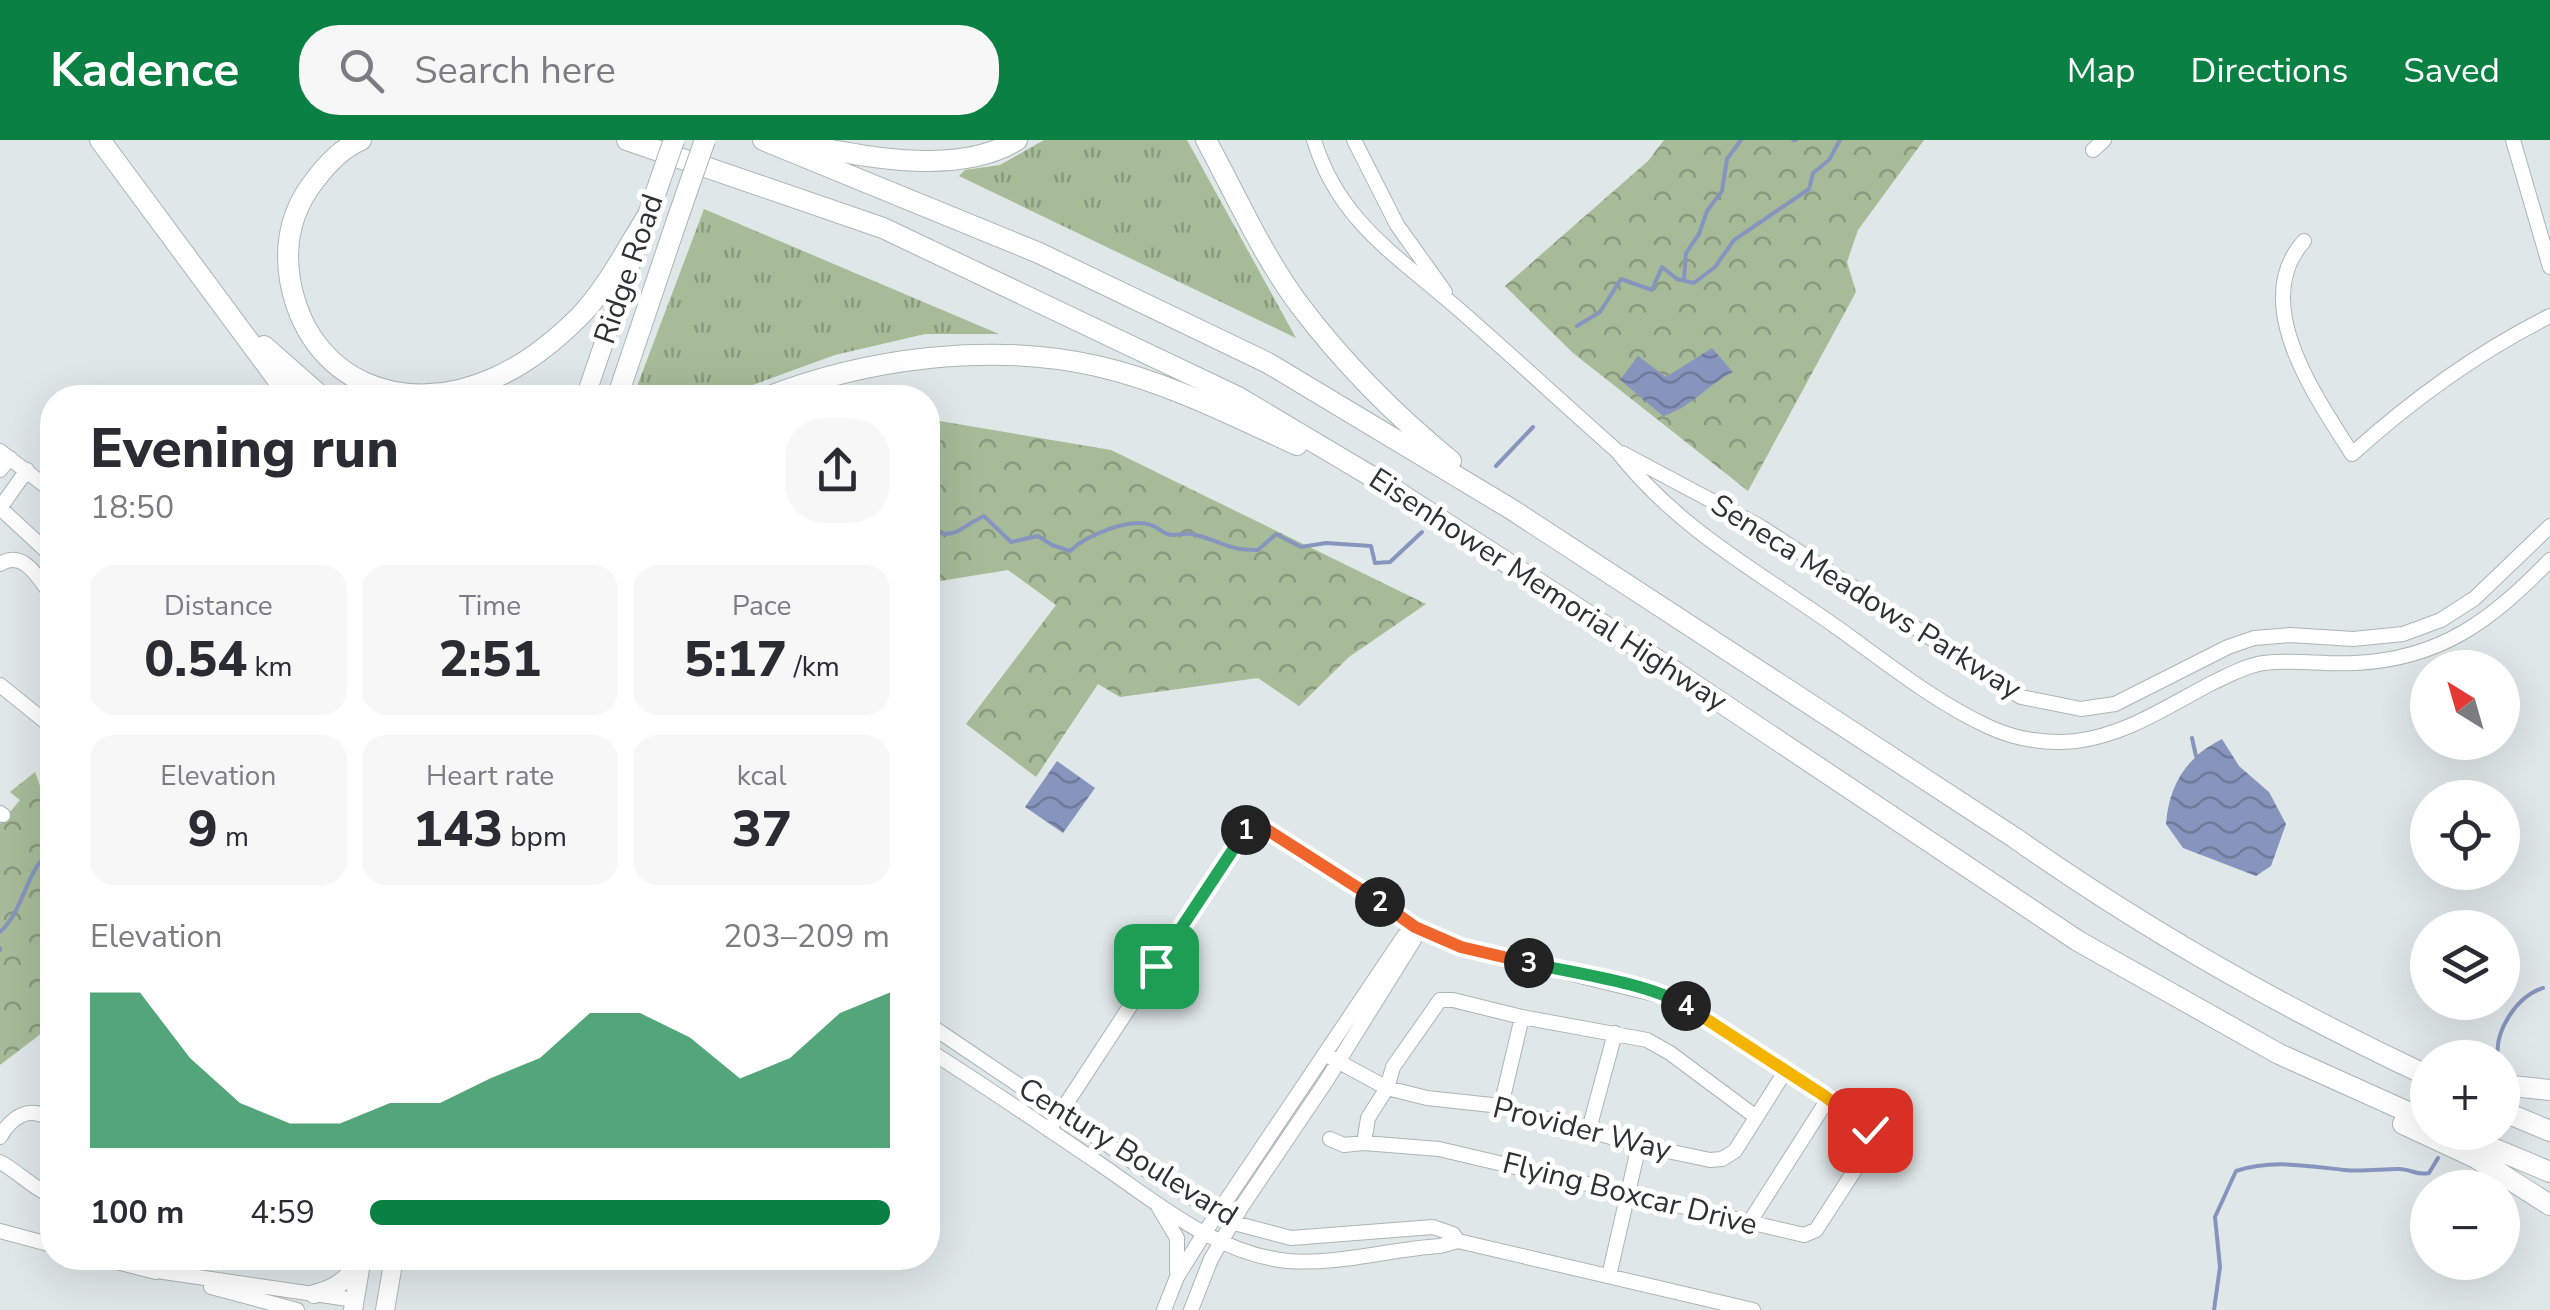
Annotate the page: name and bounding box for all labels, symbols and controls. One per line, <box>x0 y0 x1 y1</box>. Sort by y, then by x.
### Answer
search box <box>299 25 999 115</box>
text: Kadence <box>50 37 239 103</box>
icon: search <box>334 43 389 98</box>
text: Search here <box>414 45 616 96</box>
text: Map <box>2067 47 2136 94</box>
text: Directions <box>2191 47 2348 94</box>
text: Saved <box>2403 47 2500 94</box>
street label: Ridge Road <box>584 189 674 349</box>
text: Evening run <box>90 411 399 486</box>
button: share <box>785 418 890 523</box>
street label: Eisenhower Memorial Highway <box>1361 459 1735 722</box>
street label: Seneca Meadows Parkway <box>1703 485 2030 710</box>
text: 18:50 <box>90 486 174 529</box>
text: Distance <box>164 587 273 625</box>
text: Time <box>459 587 521 625</box>
text: Pace <box>732 587 791 625</box>
text: 0.54 <box>144 625 247 694</box>
text: 2:51 <box>438 625 541 694</box>
text: 5:17 <box>684 625 787 694</box>
text: km <box>247 648 292 686</box>
text: /km <box>787 648 840 686</box>
north arrow <box>2410 650 2520 760</box>
map controls <box>2410 650 2520 1280</box>
text: Elevation <box>160 757 276 795</box>
text: Heart rate <box>426 757 554 795</box>
text: kcal <box>737 757 786 795</box>
button: locate <box>2410 780 2520 890</box>
text: 9 <box>188 795 218 864</box>
text: 143 <box>413 795 503 864</box>
text: 37 <box>732 795 792 864</box>
pin: 1 <box>1221 805 1271 855</box>
text: 1 <box>1238 811 1254 849</box>
text: m <box>218 818 249 856</box>
text: bpm <box>503 818 567 856</box>
pin: 2 <box>1355 877 1405 927</box>
text: 2 <box>1372 883 1388 921</box>
button: layers <box>2410 910 2520 1020</box>
text: Elevation <box>90 915 223 958</box>
text: 203–209 m <box>723 915 890 958</box>
pin <box>1114 924 1199 1009</box>
pin: 3 <box>1504 938 1554 988</box>
icon: arrive <box>1129 939 1184 994</box>
text: 3 <box>1521 944 1537 982</box>
pin: 4 <box>1661 981 1711 1031</box>
text: 4 <box>1678 987 1694 1025</box>
button: + <box>2410 1040 2520 1150</box>
street label: Century Boulevard <box>1010 1068 1246 1236</box>
street label: Provider Way <box>1489 1087 1676 1171</box>
pin <box>1828 1088 1913 1173</box>
icon: check <box>1843 1103 1898 1158</box>
street label: Flying Boxcar Drive <box>1498 1143 1762 1245</box>
button: − <box>2410 1170 2520 1280</box>
text: 100 m <box>90 1191 184 1234</box>
text: 4:59 <box>250 1191 315 1234</box>

